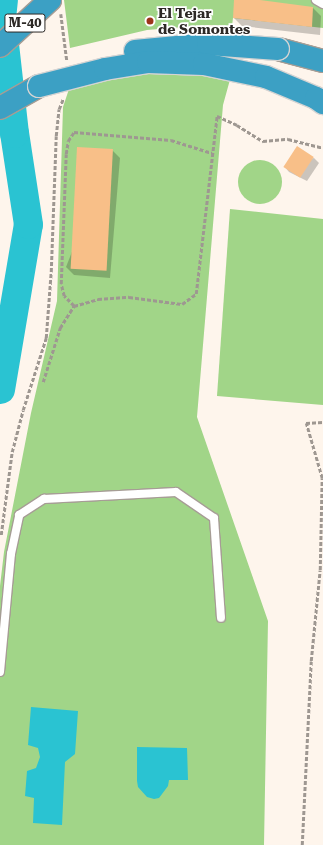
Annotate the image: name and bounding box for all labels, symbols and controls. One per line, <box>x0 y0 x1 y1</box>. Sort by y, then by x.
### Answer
place label: El Tejar de Somontes <box>158 5 250 38</box>
road number: M-40 <box>4 12 46 34</box>
marker: El Tejar de Somontes <box>145 16 155 26</box>

